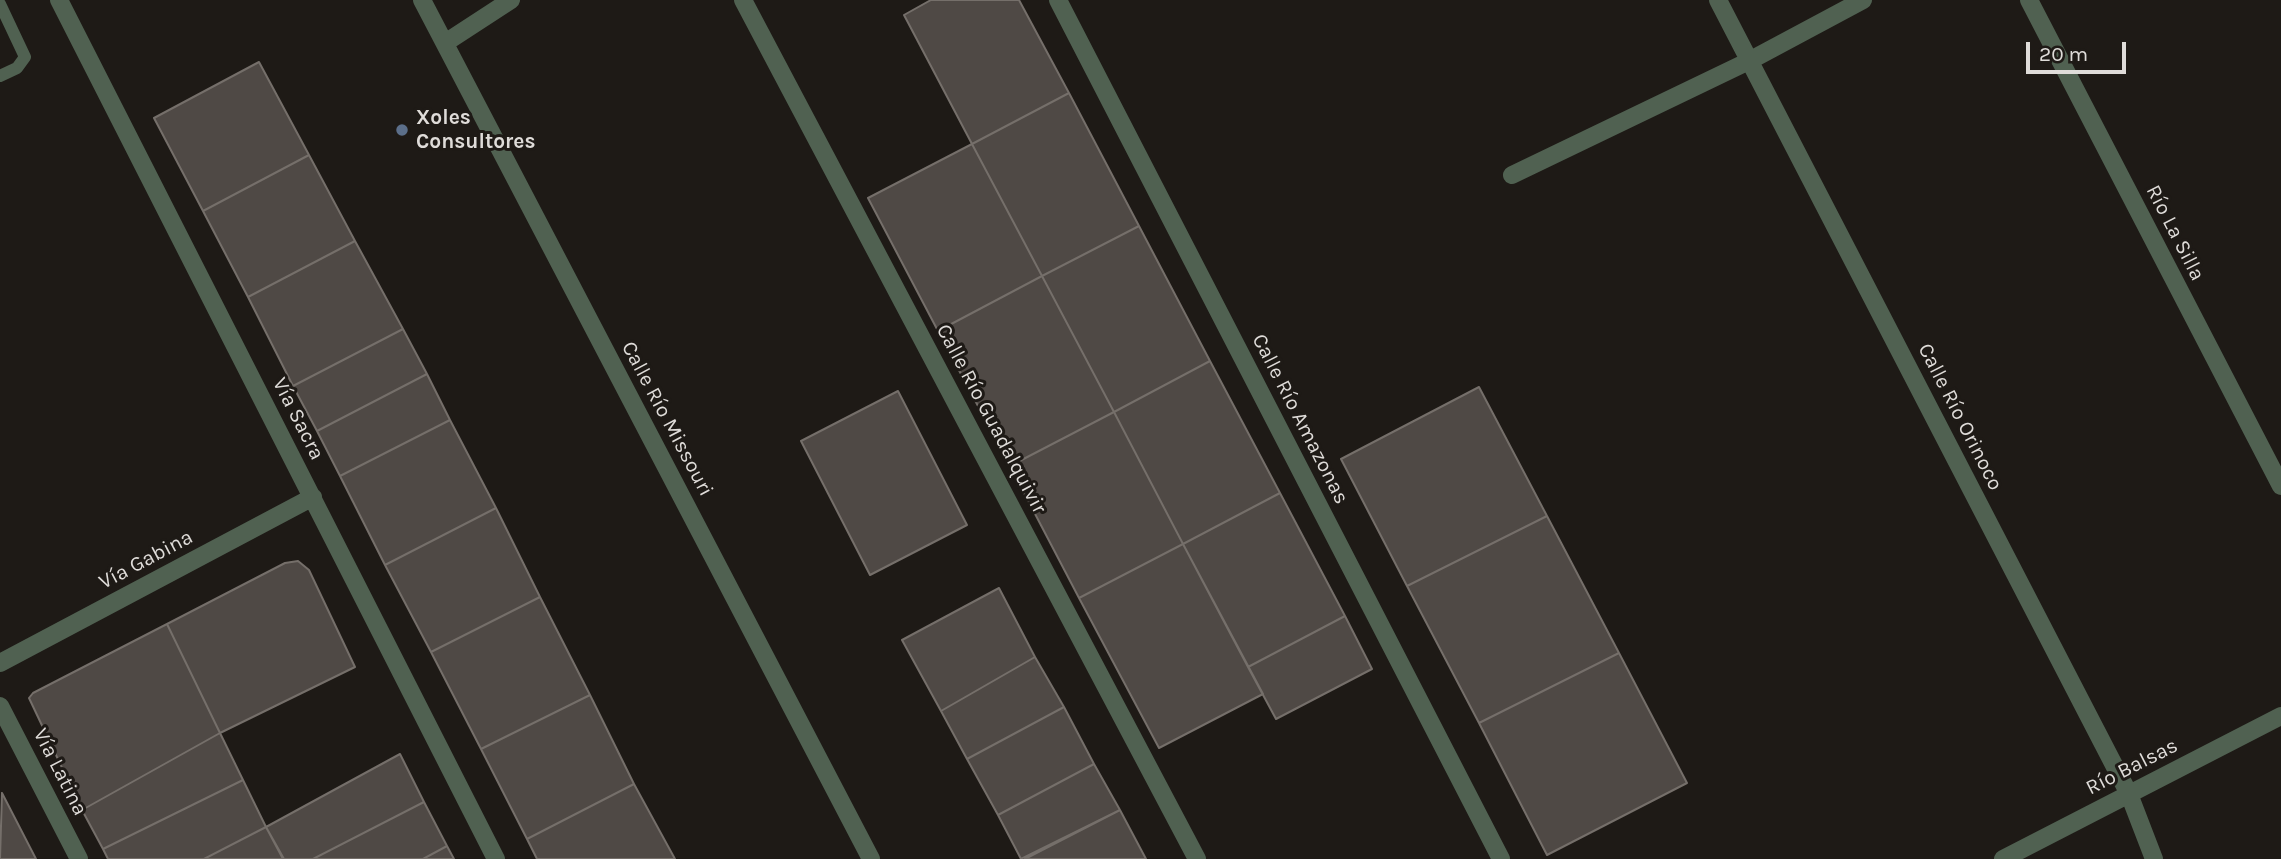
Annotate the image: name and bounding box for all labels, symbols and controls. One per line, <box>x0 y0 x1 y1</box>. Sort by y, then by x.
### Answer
scale bar <box>2029 28 2129 72</box>
text: 20 m <box>2039 42 2088 66</box>
place label: Xoles Consultores <box>416 105 536 155</box>
marker: Xoles Consultores <box>394 122 410 138</box>
street label: Río La Silla <box>2140 181 2210 285</box>
street label: Calle Río Guadalquivir <box>930 320 1052 518</box>
street label: Calle Río Amazonas <box>1246 330 1354 508</box>
street label: Calle Río Missouri <box>616 337 718 501</box>
street label: Calle Río Orinoco <box>1912 339 2008 495</box>
street label: Vía Sacra <box>267 374 329 464</box>
street label: Vía Gabina <box>95 525 197 595</box>
street label: Vía Latina <box>27 724 93 820</box>
street label: Río Balsas <box>2082 733 2182 801</box>

